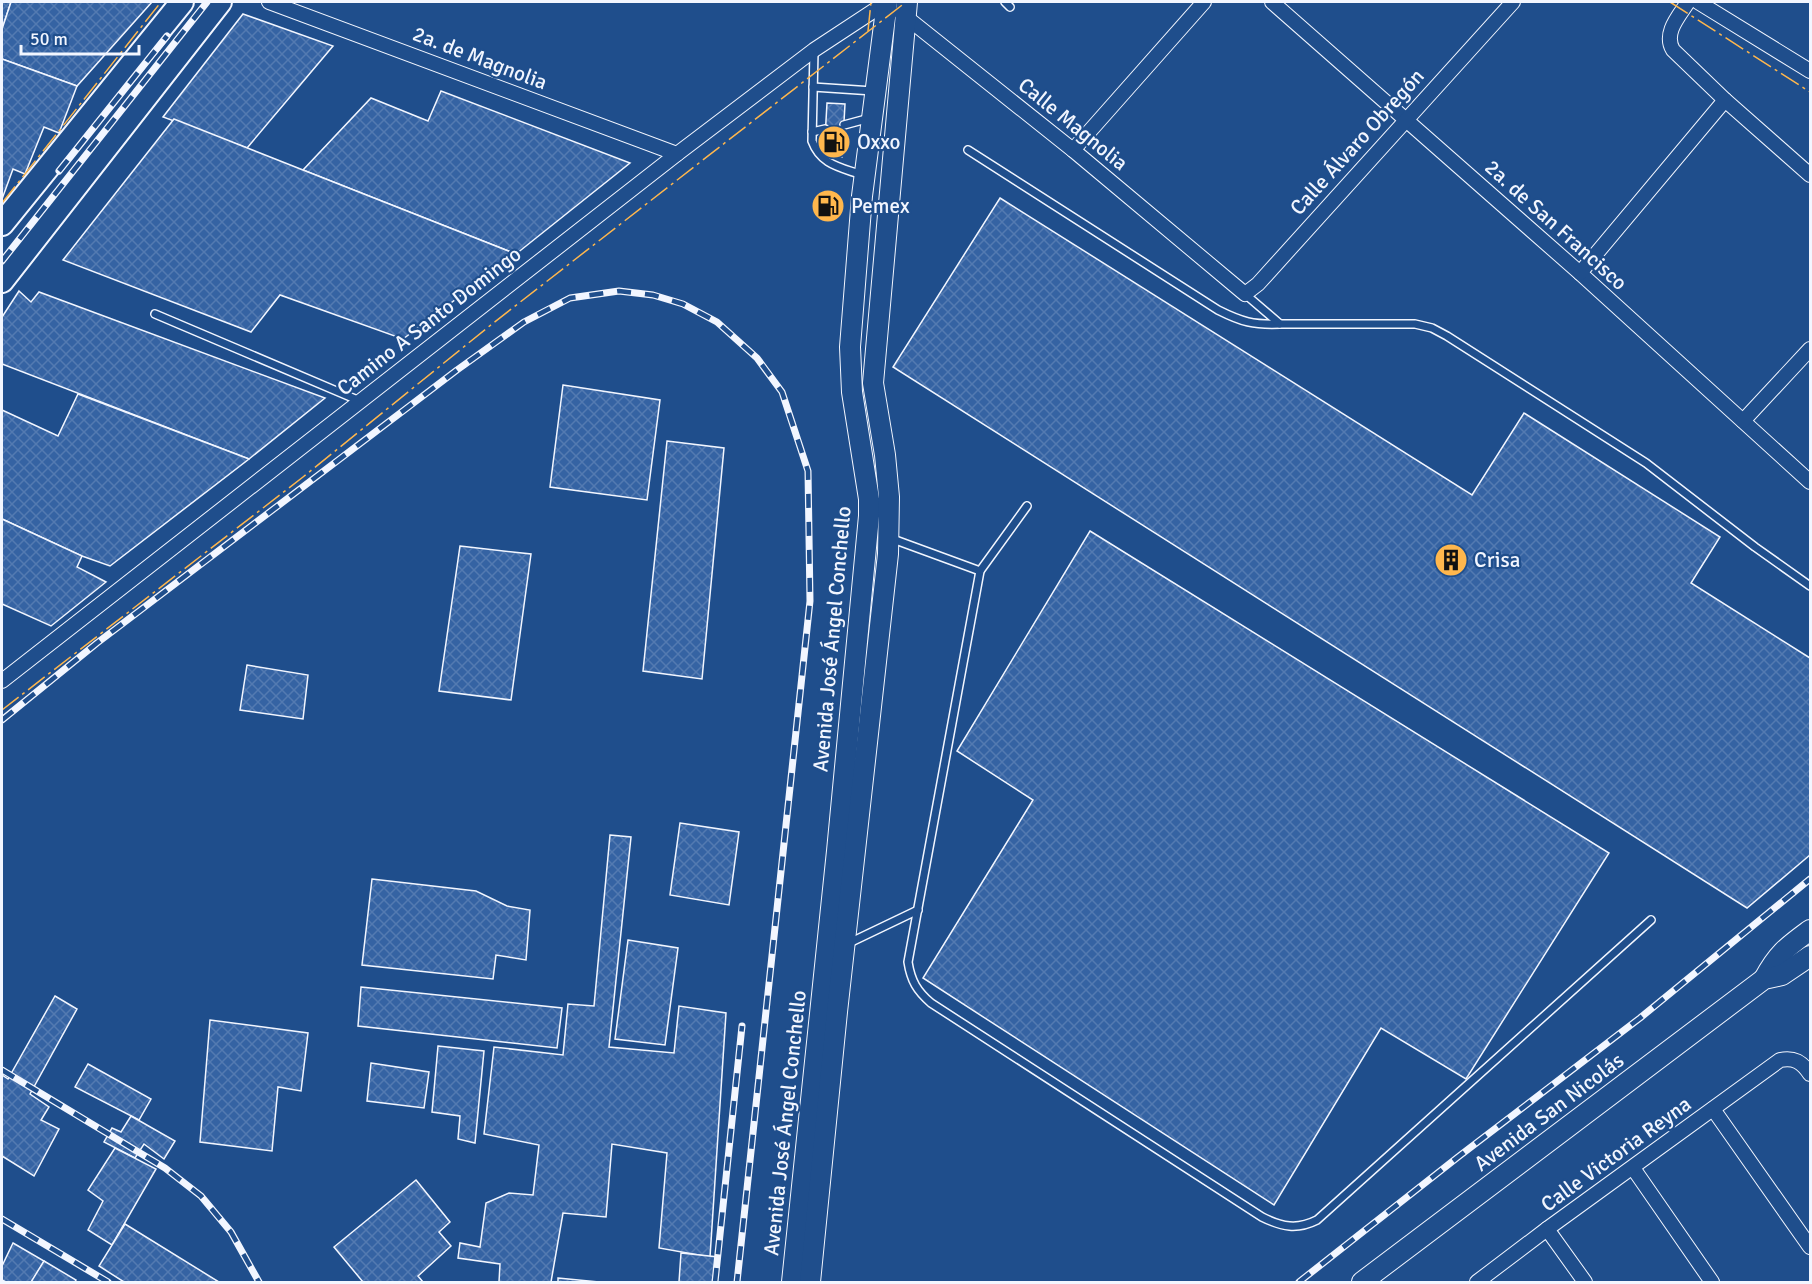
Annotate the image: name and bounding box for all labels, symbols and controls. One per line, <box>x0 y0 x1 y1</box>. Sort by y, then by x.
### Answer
scale bar <box>21 18 140 56</box>
street label: 2a. de Magnolia <box>409 20 551 96</box>
text: 50 m <box>30 28 68 50</box>
street label: Calle Álvaro Obregón <box>1284 63 1430 221</box>
street label: Calle Magnolia <box>1013 72 1133 176</box>
fuel station icon: Oxxo <box>816 124 852 160</box>
place label: Oxxo <box>857 129 900 155</box>
street label: 2a. de San Francisco <box>1479 154 1633 296</box>
fuel station icon: Pemex <box>810 188 846 224</box>
place label: Pemex <box>851 193 910 219</box>
street label: Camino A Santo Domingo <box>332 241 526 401</box>
street label: Avenida José Ángel Conchello <box>807 505 857 773</box>
building icon: Crisa <box>1433 542 1469 578</box>
place label: Crisa <box>1474 547 1520 573</box>
street label: Avenida José Ángel Conchello <box>758 989 812 1257</box>
street label: Avenida San Nicolás <box>1469 1047 1629 1177</box>
street label: Calle Victoria Reyna <box>1536 1091 1696 1217</box>

